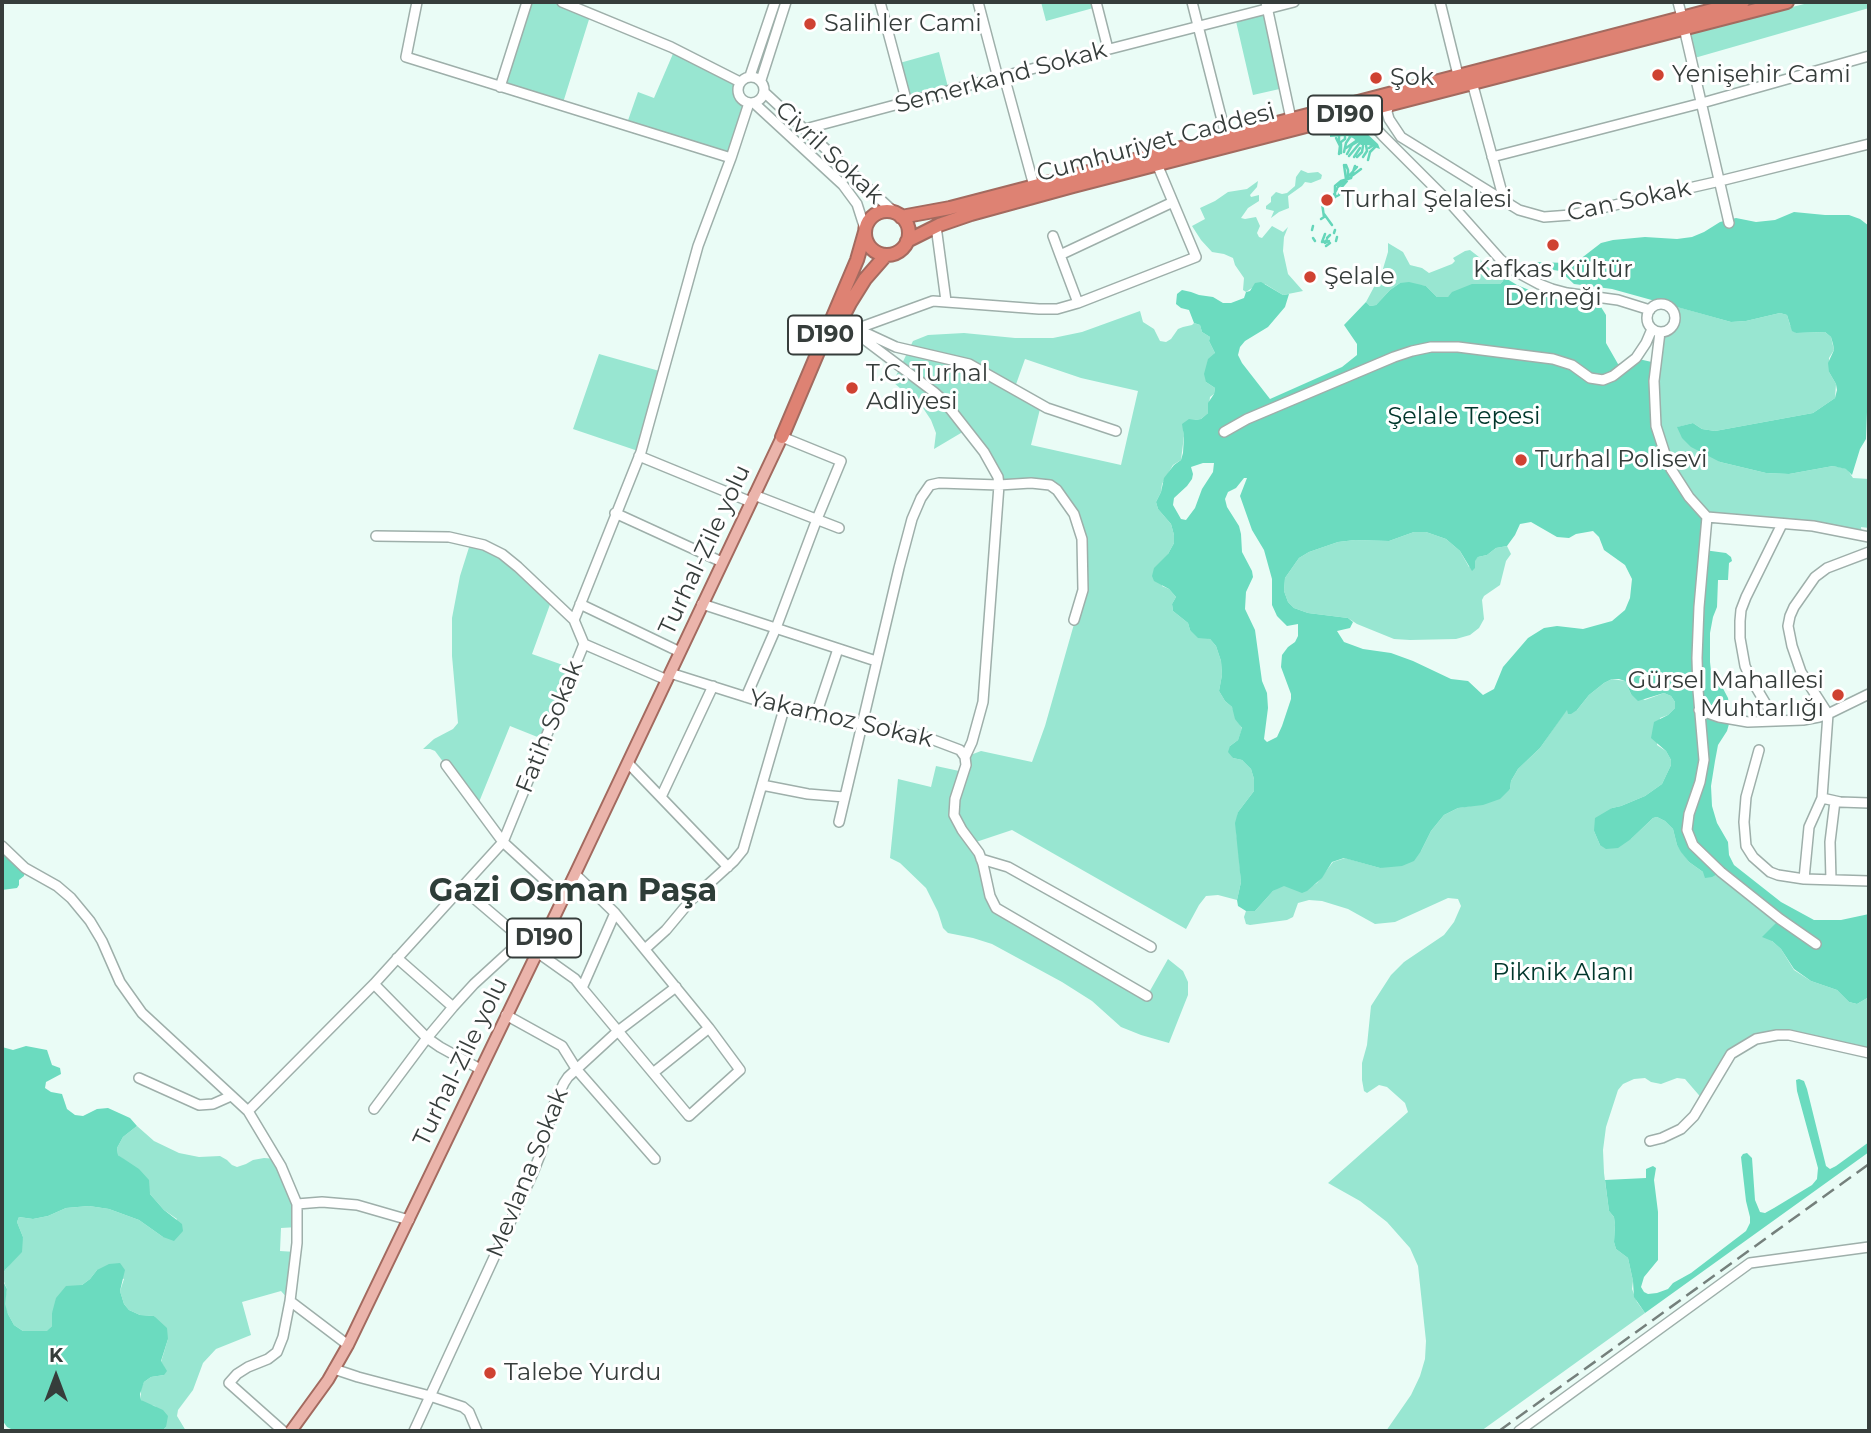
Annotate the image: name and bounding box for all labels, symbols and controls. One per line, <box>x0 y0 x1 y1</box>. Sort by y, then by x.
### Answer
place label: Salihler Cami <box>824 10 982 38</box>
marker: Salihler Cami <box>802 16 818 32</box>
street label: Semerkand Sokak <box>892 36 1110 120</box>
place label: Yenişehir Cami <box>1672 61 1851 89</box>
place label: Şok <box>1390 64 1434 92</box>
marker: Yenişehir Cami <box>1650 67 1666 83</box>
marker: Şok <box>1368 70 1384 86</box>
street label: Civril Sokak <box>769 96 889 210</box>
road number: D190 <box>1308 96 1382 134</box>
street label: Cumhuriyet Caddesi <box>1034 97 1278 189</box>
street label: Can Sokak <box>1564 174 1694 228</box>
place label: Turhal Şelalesi <box>1341 186 1512 214</box>
marker: Turhal Şelalesi <box>1319 192 1335 208</box>
marker: Kafkas Kültür Derneği <box>1545 237 1561 253</box>
place label: Kafkas Kültür Derneği <box>1473 256 1633 312</box>
place label: Şelale <box>1324 263 1395 291</box>
marker: Şelale <box>1302 269 1318 285</box>
road number: D190 <box>788 316 862 354</box>
place label: T.C. Turhal Adliyesi <box>866 360 988 416</box>
marker: T.C. Turhal Adliyesi <box>844 380 860 396</box>
park label: Şelale Tepesi <box>1388 403 1540 431</box>
place label: Turhal Polisevi <box>1535 446 1707 474</box>
marker: Turhal Polisevi <box>1513 452 1529 468</box>
street label: Turhal-Zile yolu <box>653 460 757 640</box>
street label: Fatih Sokak <box>510 657 590 797</box>
place label: Gürsel Mahallesi Muhtarlığı <box>1628 667 1824 723</box>
street label: Yakamoz Sokak <box>746 684 936 754</box>
marker: Gürsel Mahallesi Muhtarlığı <box>1830 687 1846 703</box>
district label: Gazi Osman Paşa <box>429 873 717 911</box>
road number: D190 <box>507 918 581 958</box>
park label: Piknik Alanı <box>1492 959 1634 987</box>
street label: Turhal-Zile yolu <box>408 973 514 1151</box>
street label: Mevlana Sokak <box>481 1084 575 1262</box>
north arrow <box>21 1342 91 1412</box>
text: K <box>49 1344 63 1367</box>
place label: Talebe Yurdu <box>504 1359 661 1387</box>
marker: Talebe Yurdu <box>482 1365 498 1381</box>

